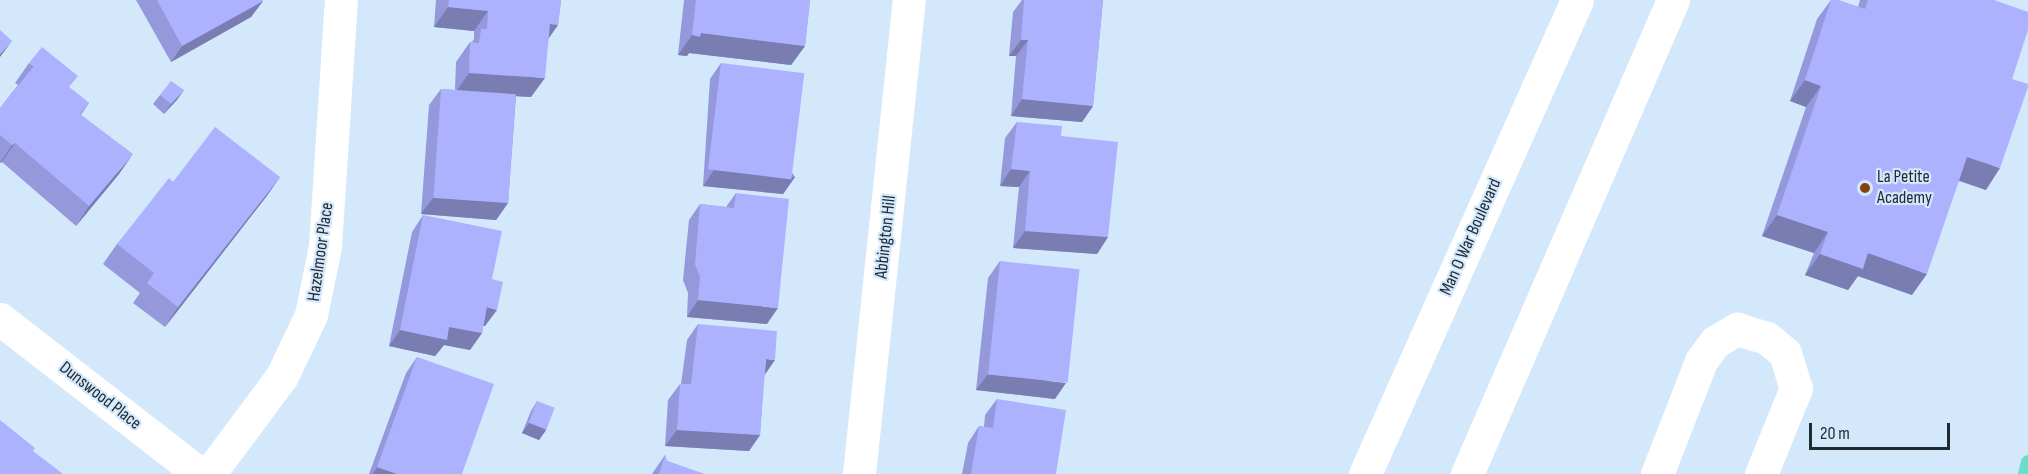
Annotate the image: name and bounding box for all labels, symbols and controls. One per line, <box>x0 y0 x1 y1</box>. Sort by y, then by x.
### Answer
place label: La Petite Academy <box>1877 167 1932 210</box>
street label: Man O War Boulevard <box>1436 175 1506 299</box>
marker: La Petite Academy <box>1858 181 1872 195</box>
street label: Abbington Hill <box>871 194 901 280</box>
street label: Hazelmoor Place <box>303 201 339 303</box>
street label: Dunswood Place <box>55 357 145 435</box>
scale bar <box>1812 411 1953 449</box>
text: 20 m <box>1820 423 1850 444</box>

